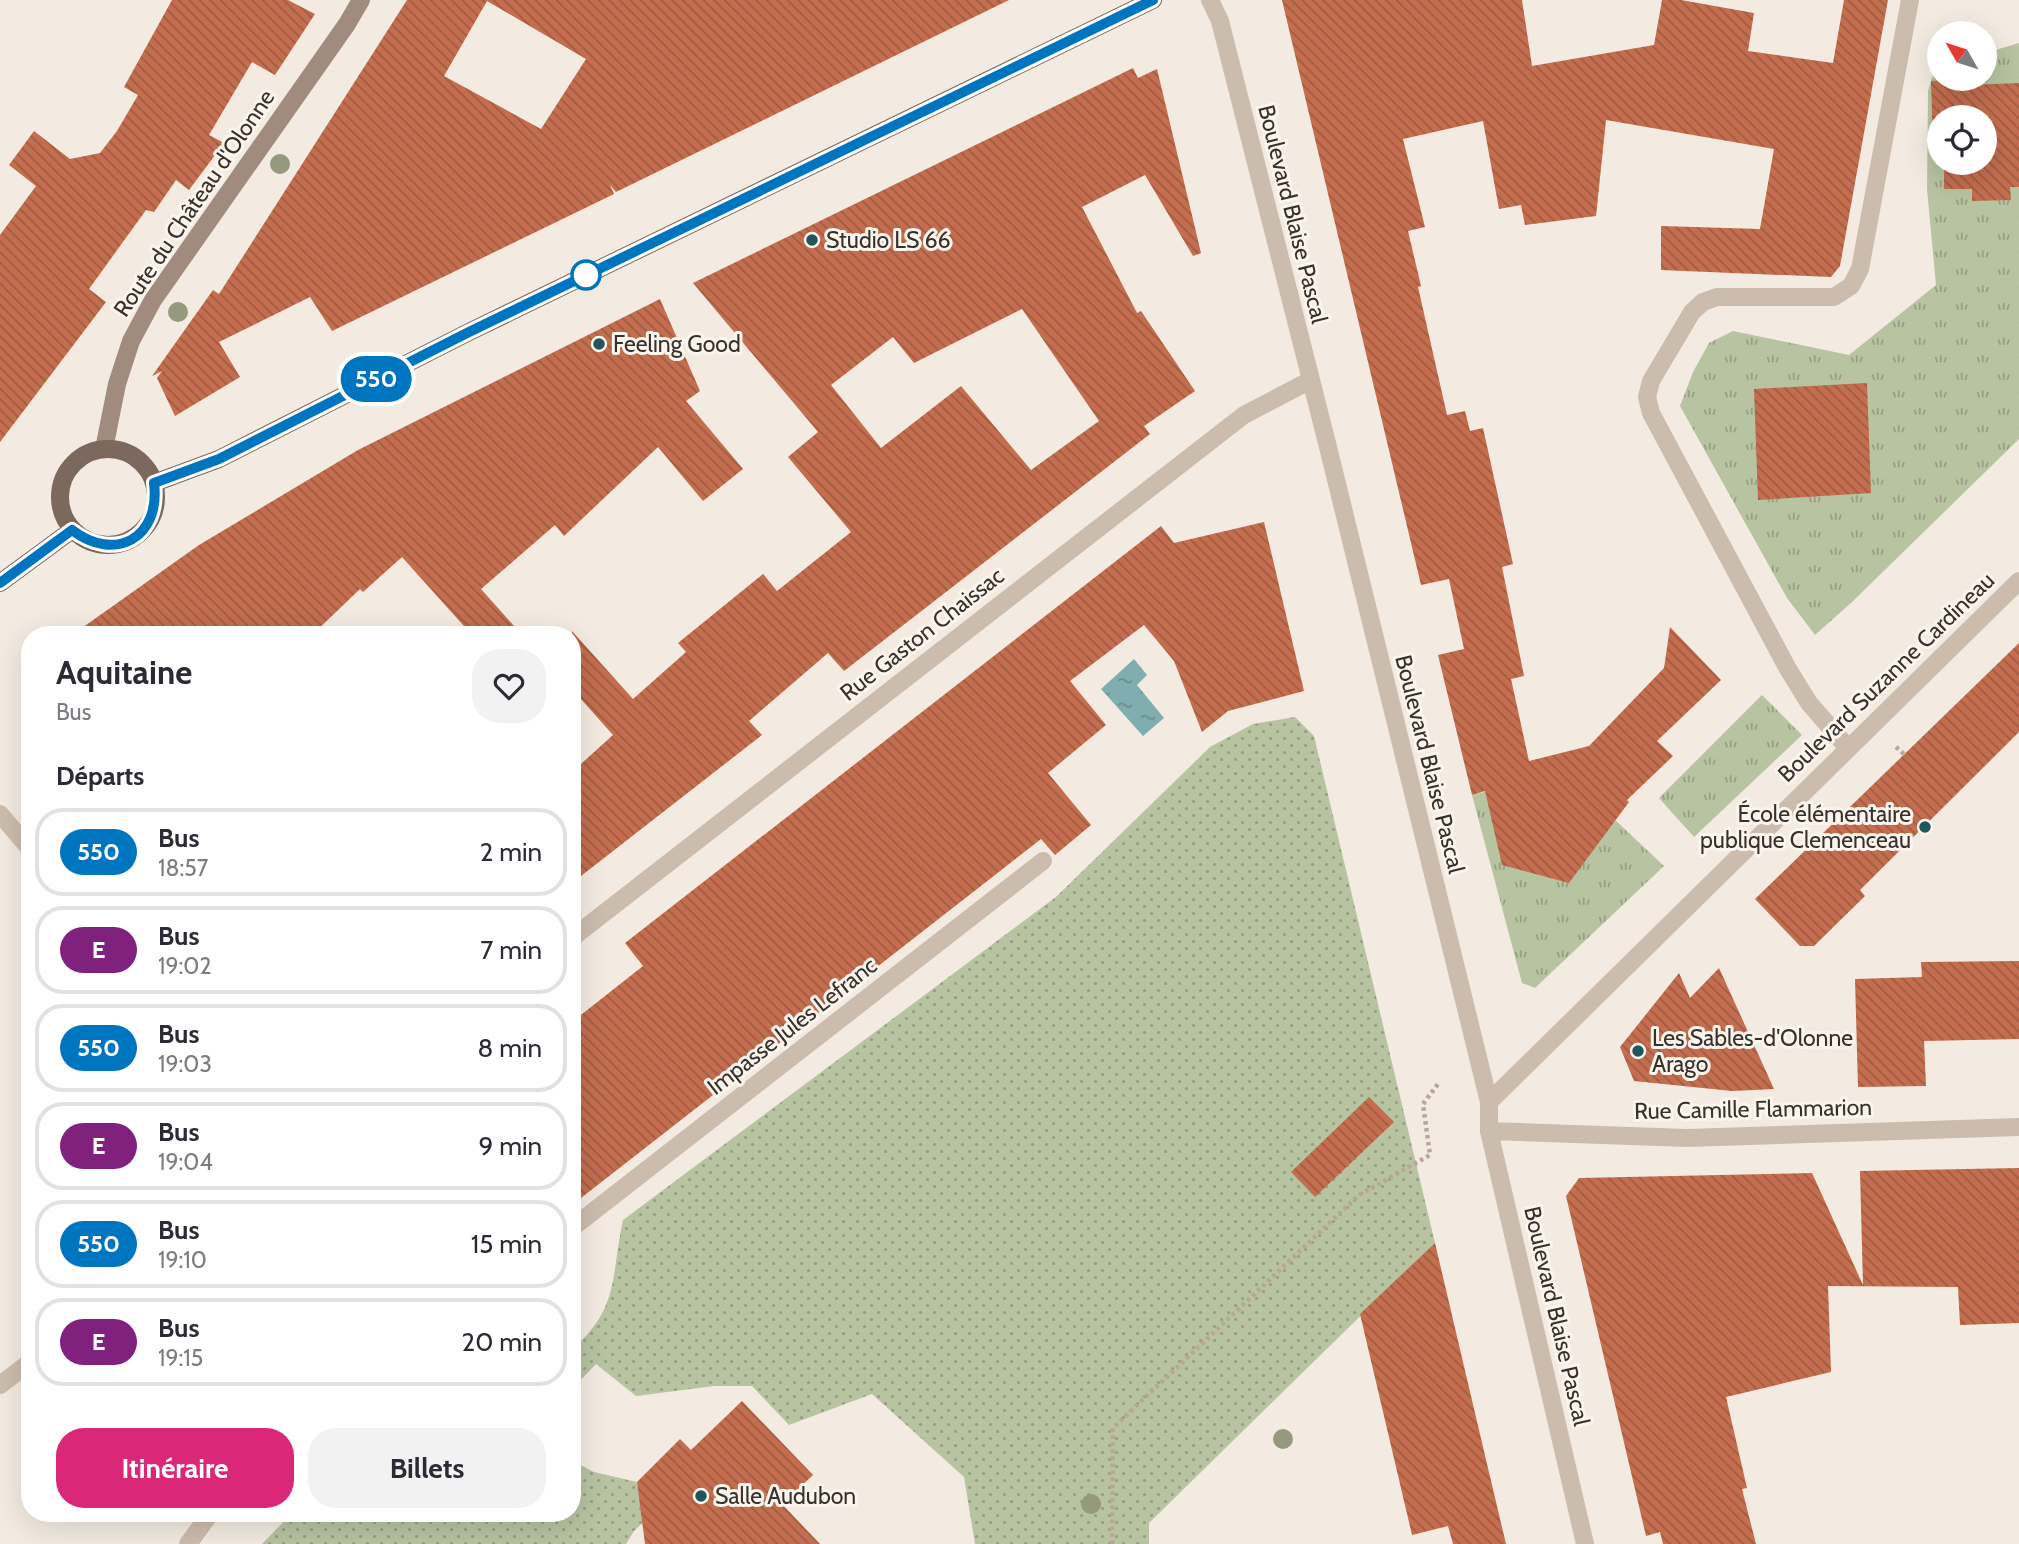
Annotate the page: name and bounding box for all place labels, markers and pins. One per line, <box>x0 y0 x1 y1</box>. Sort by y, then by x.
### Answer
place label: Studio LS 66 <box>826 226 951 254</box>
marker: Studio LS 66 <box>804 232 820 248</box>
unlabelled marker <box>571 260 601 290</box>
place label: Feeling Good <box>613 330 741 358</box>
marker: Feeling Good <box>591 336 607 352</box>
place label: École élémentaire publique Clemenceau <box>1700 799 1911 854</box>
marker: École élémentaire publique Clemenceau <box>1917 819 1933 835</box>
place label: Les Sables-d'Olonne Arago <box>1652 1024 1853 1078</box>
marker: Les Sables-d'Olonne Arago <box>1630 1043 1646 1059</box>
place label: Salle Audubon <box>715 1482 856 1510</box>
marker: Salle Audubon <box>693 1488 709 1504</box>

